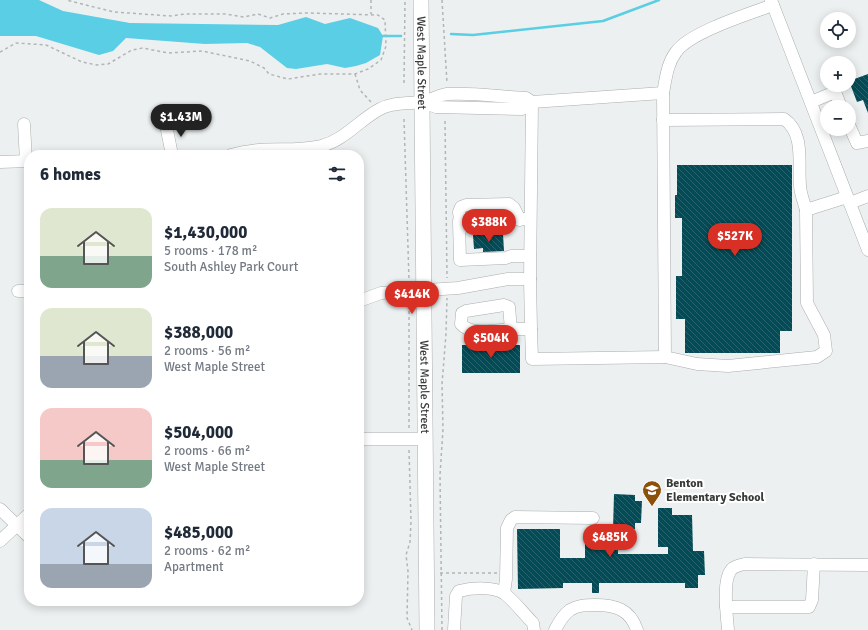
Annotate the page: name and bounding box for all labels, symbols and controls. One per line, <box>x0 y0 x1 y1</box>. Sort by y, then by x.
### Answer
map controls <box>820 12 856 136</box>
button: locate <box>820 12 856 48</box>
street label: West Maple Street <box>414 16 430 110</box>
button: + <box>820 56 856 92</box>
button: − <box>820 100 856 136</box>
pin: $1.43M <box>148 104 214 138</box>
text: $1.43M <box>160 109 202 125</box>
icon: filters <box>326 163 348 185</box>
text: 6 homes <box>40 164 101 185</box>
pin: $388K <box>461 209 517 243</box>
text: $388K <box>471 214 507 230</box>
text: $1,430,000 <box>164 222 247 243</box>
pin: $527K <box>707 223 763 257</box>
icon: home <box>72 224 120 272</box>
text: $527K <box>717 228 753 244</box>
text: 5 rooms · 178 m² <box>164 243 257 259</box>
text: South Ashley Park Court <box>164 259 298 275</box>
pin: $414K <box>384 281 440 315</box>
text: $414K <box>394 286 430 302</box>
text: $388,000 <box>164 322 233 343</box>
icon: home <box>72 324 120 372</box>
pin: $504K <box>463 325 519 359</box>
text: $504K <box>473 330 509 346</box>
street label: West Maple Street <box>417 340 433 434</box>
text: 2 rooms · 56 m² <box>164 343 250 359</box>
text: West Maple Street <box>164 359 265 375</box>
text: $504,000 <box>164 422 233 443</box>
icon: home <box>72 424 120 472</box>
text: 2 rooms · 66 m² <box>164 443 250 459</box>
text: West Maple Street <box>164 459 265 475</box>
place label: Benton Elementary School <box>666 476 765 505</box>
school or university icon: Benton Elementary School <box>641 479 663 507</box>
text: $485,000 <box>164 522 233 543</box>
icon: home <box>72 524 120 572</box>
pin: $485K <box>582 524 638 558</box>
text: $485K <box>592 529 628 545</box>
text: 2 rooms · 62 m² <box>164 543 250 559</box>
text: Apartment <box>164 559 224 575</box>

